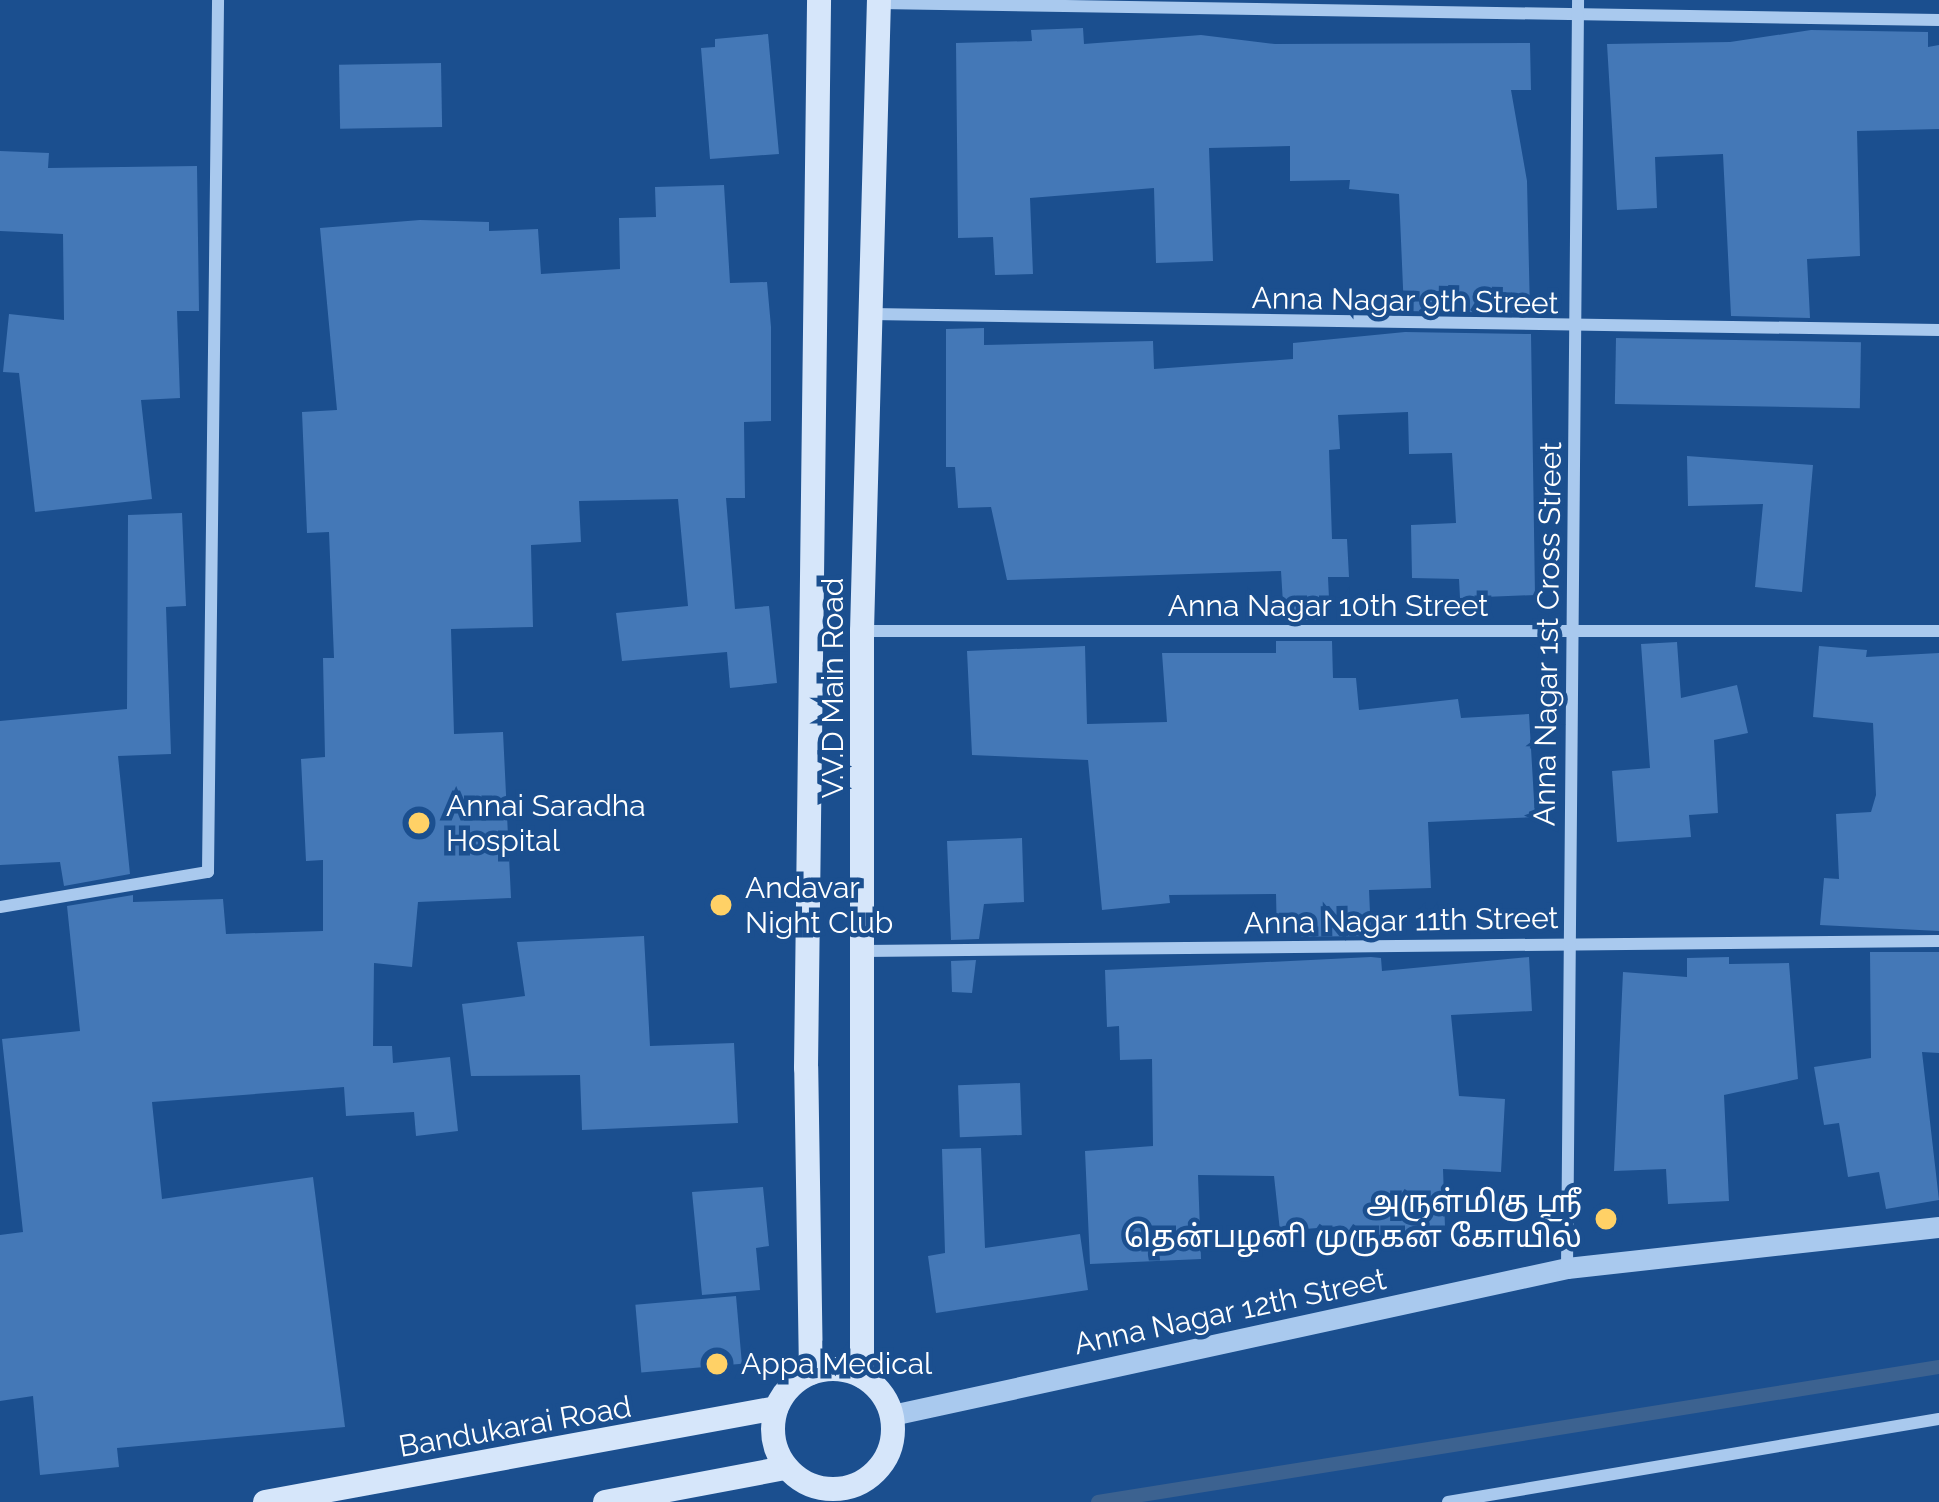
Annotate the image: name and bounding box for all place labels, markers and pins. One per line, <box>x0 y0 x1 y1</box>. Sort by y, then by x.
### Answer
place label: Annai Saradha Hospital <box>446 788 646 858</box>
marker: Annai Saradha Hospital <box>403 807 435 839</box>
place label: Andavar Night Club <box>745 870 893 940</box>
marker: Andavar Night Club <box>708 892 734 918</box>
place label: அருள்மிகு ஶ்ரீ தென்பழனி முருகன் கோயில் <box>1124 1184 1582 1254</box>
marker: அருள்மிகு ஶ்ரீ தென்பழனி முருகன் கோயில் <box>1593 1206 1619 1232</box>
place label: Appa Medical <box>741 1346 932 1382</box>
marker: Appa Medical <box>704 1351 730 1377</box>

